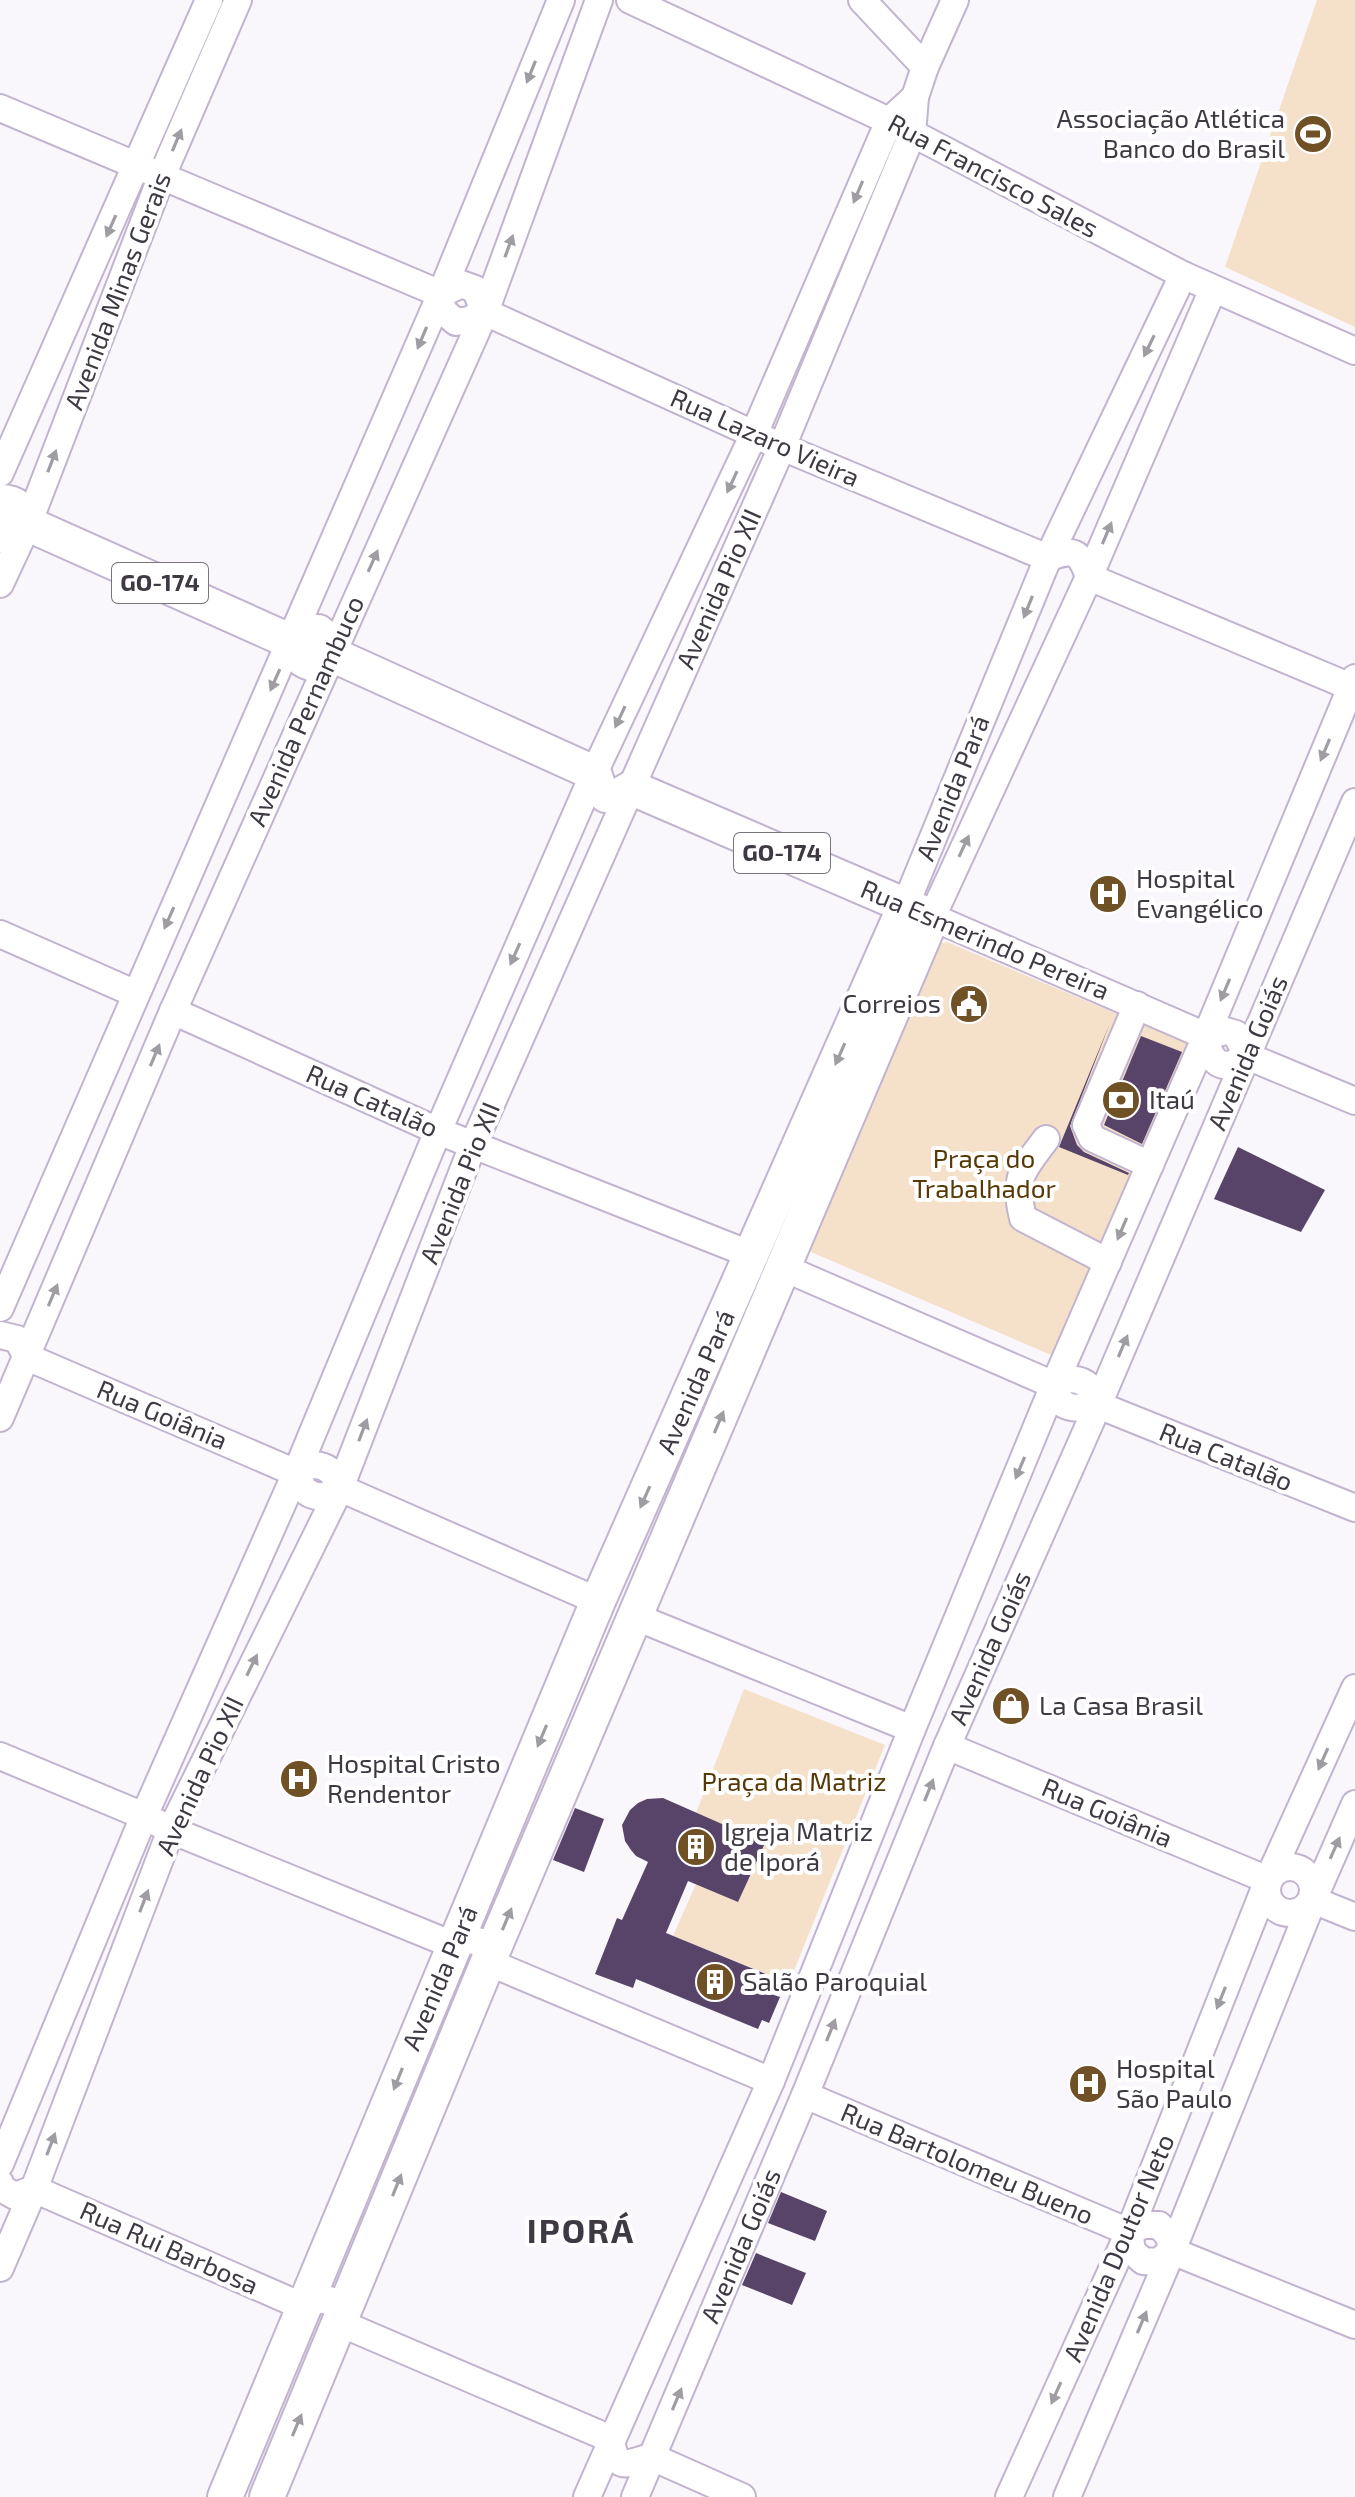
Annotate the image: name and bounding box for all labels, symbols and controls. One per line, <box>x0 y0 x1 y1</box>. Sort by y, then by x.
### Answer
one-way arrow <box>525 60 538 84</box>
place label: Associação Atlética Banco do Brasil <box>1056 102 1285 163</box>
street label: Rua Francisco Sales <box>883 106 1104 243</box>
sports icon: Associação Atlética Banco do Brasil <box>1292 113 1334 155</box>
one-way arrow <box>171 128 184 152</box>
street label: Avenida Minas Gerais <box>57 167 176 414</box>
one-way arrow <box>852 181 865 204</box>
one-way arrow <box>104 214 118 237</box>
one-way arrow <box>503 233 516 257</box>
one-way arrow <box>415 327 428 350</box>
one-way arrow <box>1142 334 1156 357</box>
street label: Rua Lazaro Vieira <box>666 381 865 492</box>
one-way arrow <box>46 449 59 473</box>
one-way arrow <box>725 470 739 494</box>
street label: Avenida Pio XII <box>669 504 767 673</box>
one-way arrow <box>1101 521 1114 545</box>
one-way arrow <box>366 550 380 573</box>
road number: GO-174 <box>112 563 208 603</box>
street label: Avenida Pernambuco <box>240 591 369 830</box>
one-way arrow <box>1021 595 1034 619</box>
one-way arrow <box>268 668 281 692</box>
one-way arrow <box>613 705 627 728</box>
street label: Avenida Pará <box>908 710 995 865</box>
one-way arrow <box>1318 738 1331 762</box>
road number: GO-174 <box>734 833 830 873</box>
one-way arrow <box>958 834 971 858</box>
place label: Hospital Evangélico <box>1136 862 1263 923</box>
street label: Rua Esmerindo Pereira <box>857 872 1115 1005</box>
hospital icon: Hospital Evangélico <box>1087 873 1129 915</box>
one-way arrow <box>163 906 176 930</box>
one-way arrow <box>508 943 521 966</box>
street label: Avenida Goiás <box>1200 971 1293 1134</box>
one-way arrow <box>1218 978 1231 1002</box>
public building icon: Correios <box>948 983 990 1025</box>
place label: Correios <box>843 987 941 1018</box>
one-way arrow <box>833 1042 847 1066</box>
one-way arrow <box>148 1044 161 1067</box>
street label: Rua Catalão <box>302 1057 443 1142</box>
bank icon: Itaú <box>1100 1079 1142 1121</box>
place label: Itaú <box>1149 1083 1195 1114</box>
street label: Avenida Pio XII <box>412 1097 505 1268</box>
park label: Praça do Trabalhador <box>912 1142 1056 1203</box>
one-way arrow <box>1116 1217 1129 1241</box>
one-way arrow <box>47 1283 60 1307</box>
street label: Avenida Pará <box>649 1305 740 1458</box>
one-way arrow <box>1116 1334 1129 1358</box>
street label: Rua Goiânia <box>93 1372 232 1455</box>
one-way arrow <box>712 1410 725 1434</box>
street label: Rua Catalão <box>1155 1415 1298 1496</box>
one-way arrow <box>356 1418 369 1442</box>
one-way arrow <box>1013 1456 1026 1480</box>
one-way arrow <box>638 1485 651 1509</box>
street label: Avenida Goiás <box>941 1566 1036 1729</box>
one-way arrow <box>246 1654 259 1677</box>
shop icon: La Casa Brasil <box>990 1685 1032 1727</box>
place label: La Casa Brasil <box>1039 1689 1203 1720</box>
street label: Avenida Pio XII <box>148 1691 249 1860</box>
one-way arrow <box>535 1724 548 1748</box>
place label: Hospital Cristo Rendentor <box>327 1747 501 1808</box>
one-way arrow <box>1316 1747 1330 1770</box>
hospital icon: Hospital Cristo Rendentor <box>278 1758 320 1800</box>
park label: Praça da Matriz <box>702 1765 886 1798</box>
street label: Rua Goiânia <box>1038 1770 1177 1853</box>
one-way arrow <box>923 1778 936 1802</box>
place label: Igreja Matriz de Iporá <box>724 1815 873 1876</box>
building icon: Igreja Matriz de Iporá <box>675 1826 717 1868</box>
one-way arrow <box>1329 1837 1342 1860</box>
one-way arrow <box>138 1889 151 1913</box>
street label: Avenida Pará <box>394 1900 483 2054</box>
one-way arrow <box>500 1907 513 1930</box>
building icon: Salão Paroquial <box>694 1961 736 2003</box>
place label: Salão Paroquial <box>743 1965 927 1996</box>
one-way arrow <box>1214 1986 1227 2010</box>
one-way arrow <box>825 2018 838 2042</box>
place label: Hospital São Paulo <box>1116 2052 1232 2113</box>
hospital icon: Hospital São Paulo <box>1067 2063 1109 2105</box>
one-way arrow <box>391 2067 404 2091</box>
street label: Rua Bartolomeu Bueno <box>837 2095 1098 2230</box>
street label: Avenida Doutor Neto <box>1056 2129 1180 2366</box>
one-way arrow <box>45 2132 58 2156</box>
street label: Avenida Goiás <box>693 2164 786 2327</box>
one-way arrow <box>391 2173 404 2197</box>
street label: Rua Rui Barbosa <box>76 2193 264 2300</box>
district label: IPORÁ <box>527 2209 635 2250</box>
one-way arrow <box>1135 2310 1148 2334</box>
one-way arrow <box>1049 2381 1063 2404</box>
one-way arrow <box>670 2387 683 2411</box>
one-way arrow <box>291 2413 304 2437</box>

